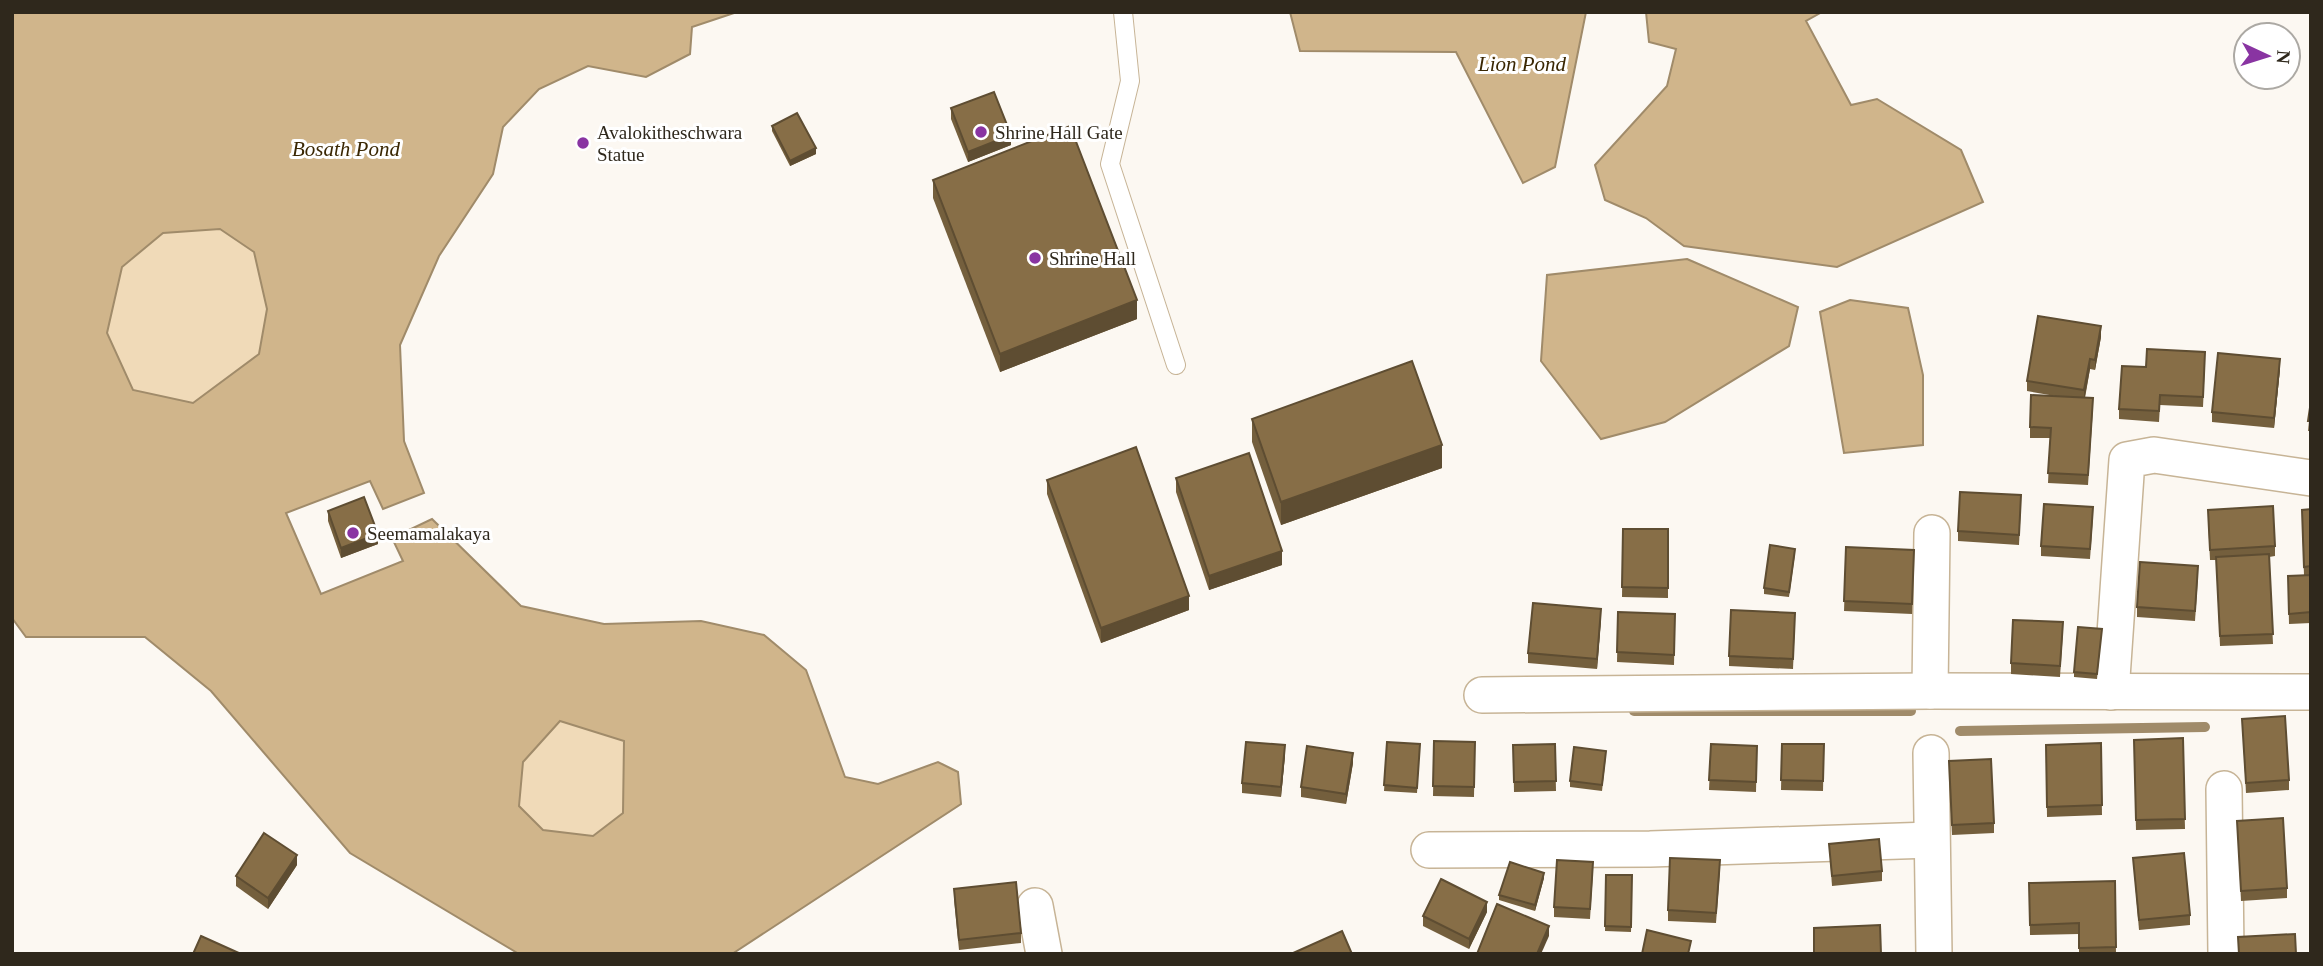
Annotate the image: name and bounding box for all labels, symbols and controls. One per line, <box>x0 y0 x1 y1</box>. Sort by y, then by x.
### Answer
north arrow <box>2232 21 2302 91</box>
text: N <box>2272 50 2294 65</box>
water label: Lion Pond <box>1477 52 1567 76</box>
place label: Avalokitheschwara Statue <box>597 122 743 165</box>
place label: Shrine Hall Gate <box>995 122 1123 143</box>
marker: Shrine Hall Gate <box>973 124 989 140</box>
marker: Avalokitheschwara Statue <box>575 135 591 151</box>
water label: Bosath Pond <box>292 137 400 161</box>
place label: Shrine Hall <box>1049 248 1136 269</box>
marker: Shrine Hall <box>1027 250 1043 266</box>
place label: Seemamalakaya <box>367 523 491 544</box>
marker: Seemamalakaya <box>345 525 361 541</box>

